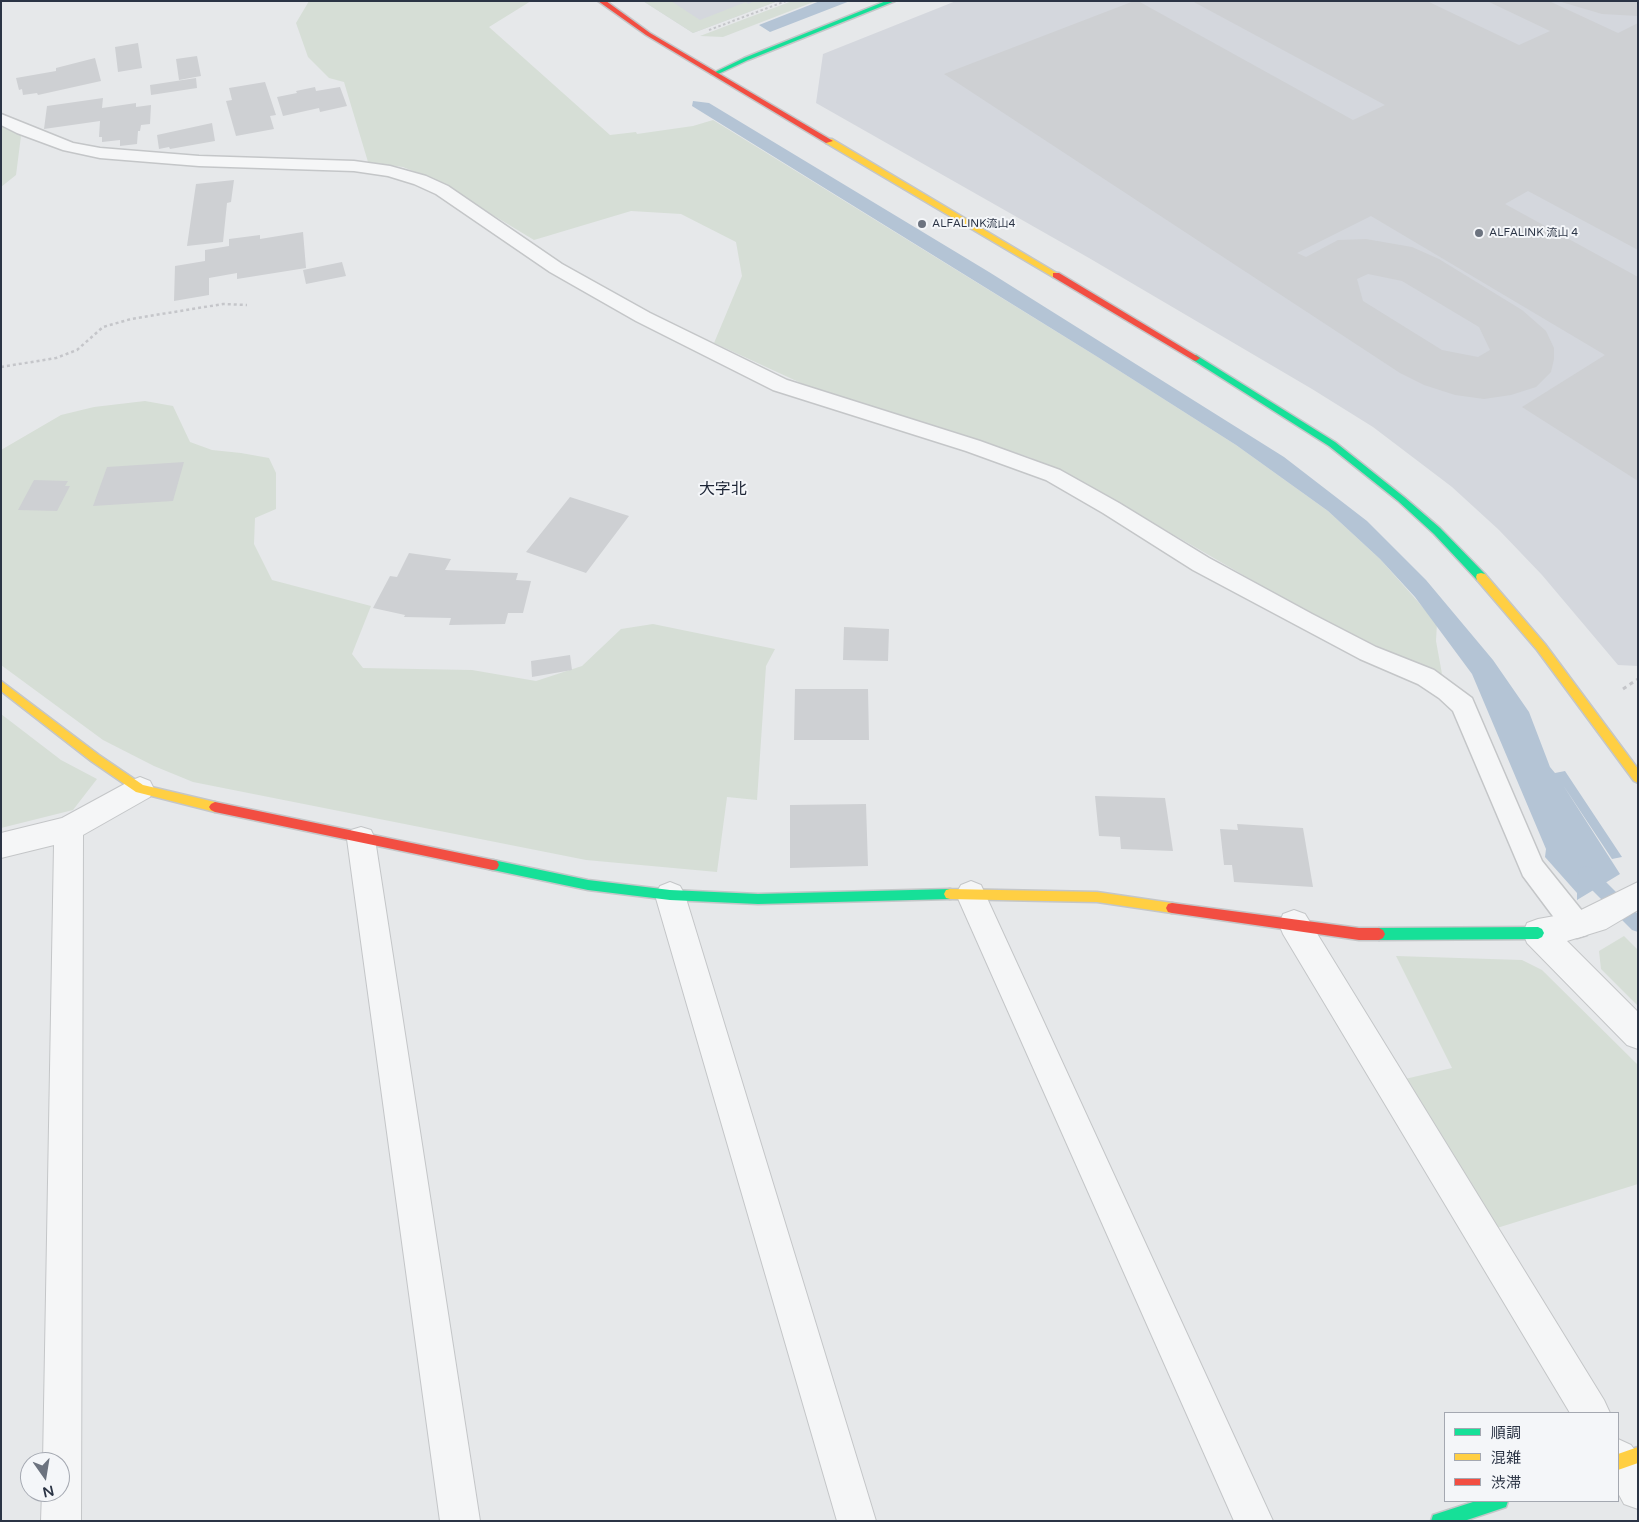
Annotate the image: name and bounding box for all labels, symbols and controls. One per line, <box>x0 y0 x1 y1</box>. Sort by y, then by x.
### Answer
place label: ALFALINK流山4 <box>932 217 1015 231</box>
marker: ALFALINK流山4 <box>916 218 928 230</box>
place label: ALFALINK 流山 4 <box>1489 226 1578 240</box>
marker: ALFALINK 流山 4 <box>1473 227 1485 239</box>
district label: 大字北 <box>699 480 747 500</box>
legend <box>1444 1412 1619 1502</box>
text: 順調 <box>1491 1424 1521 1442</box>
text: 混雑 <box>1491 1449 1521 1467</box>
north arrow <box>20 1452 70 1502</box>
text: 渋滞 <box>1491 1474 1521 1492</box>
text: N <box>41 1482 56 1501</box>

